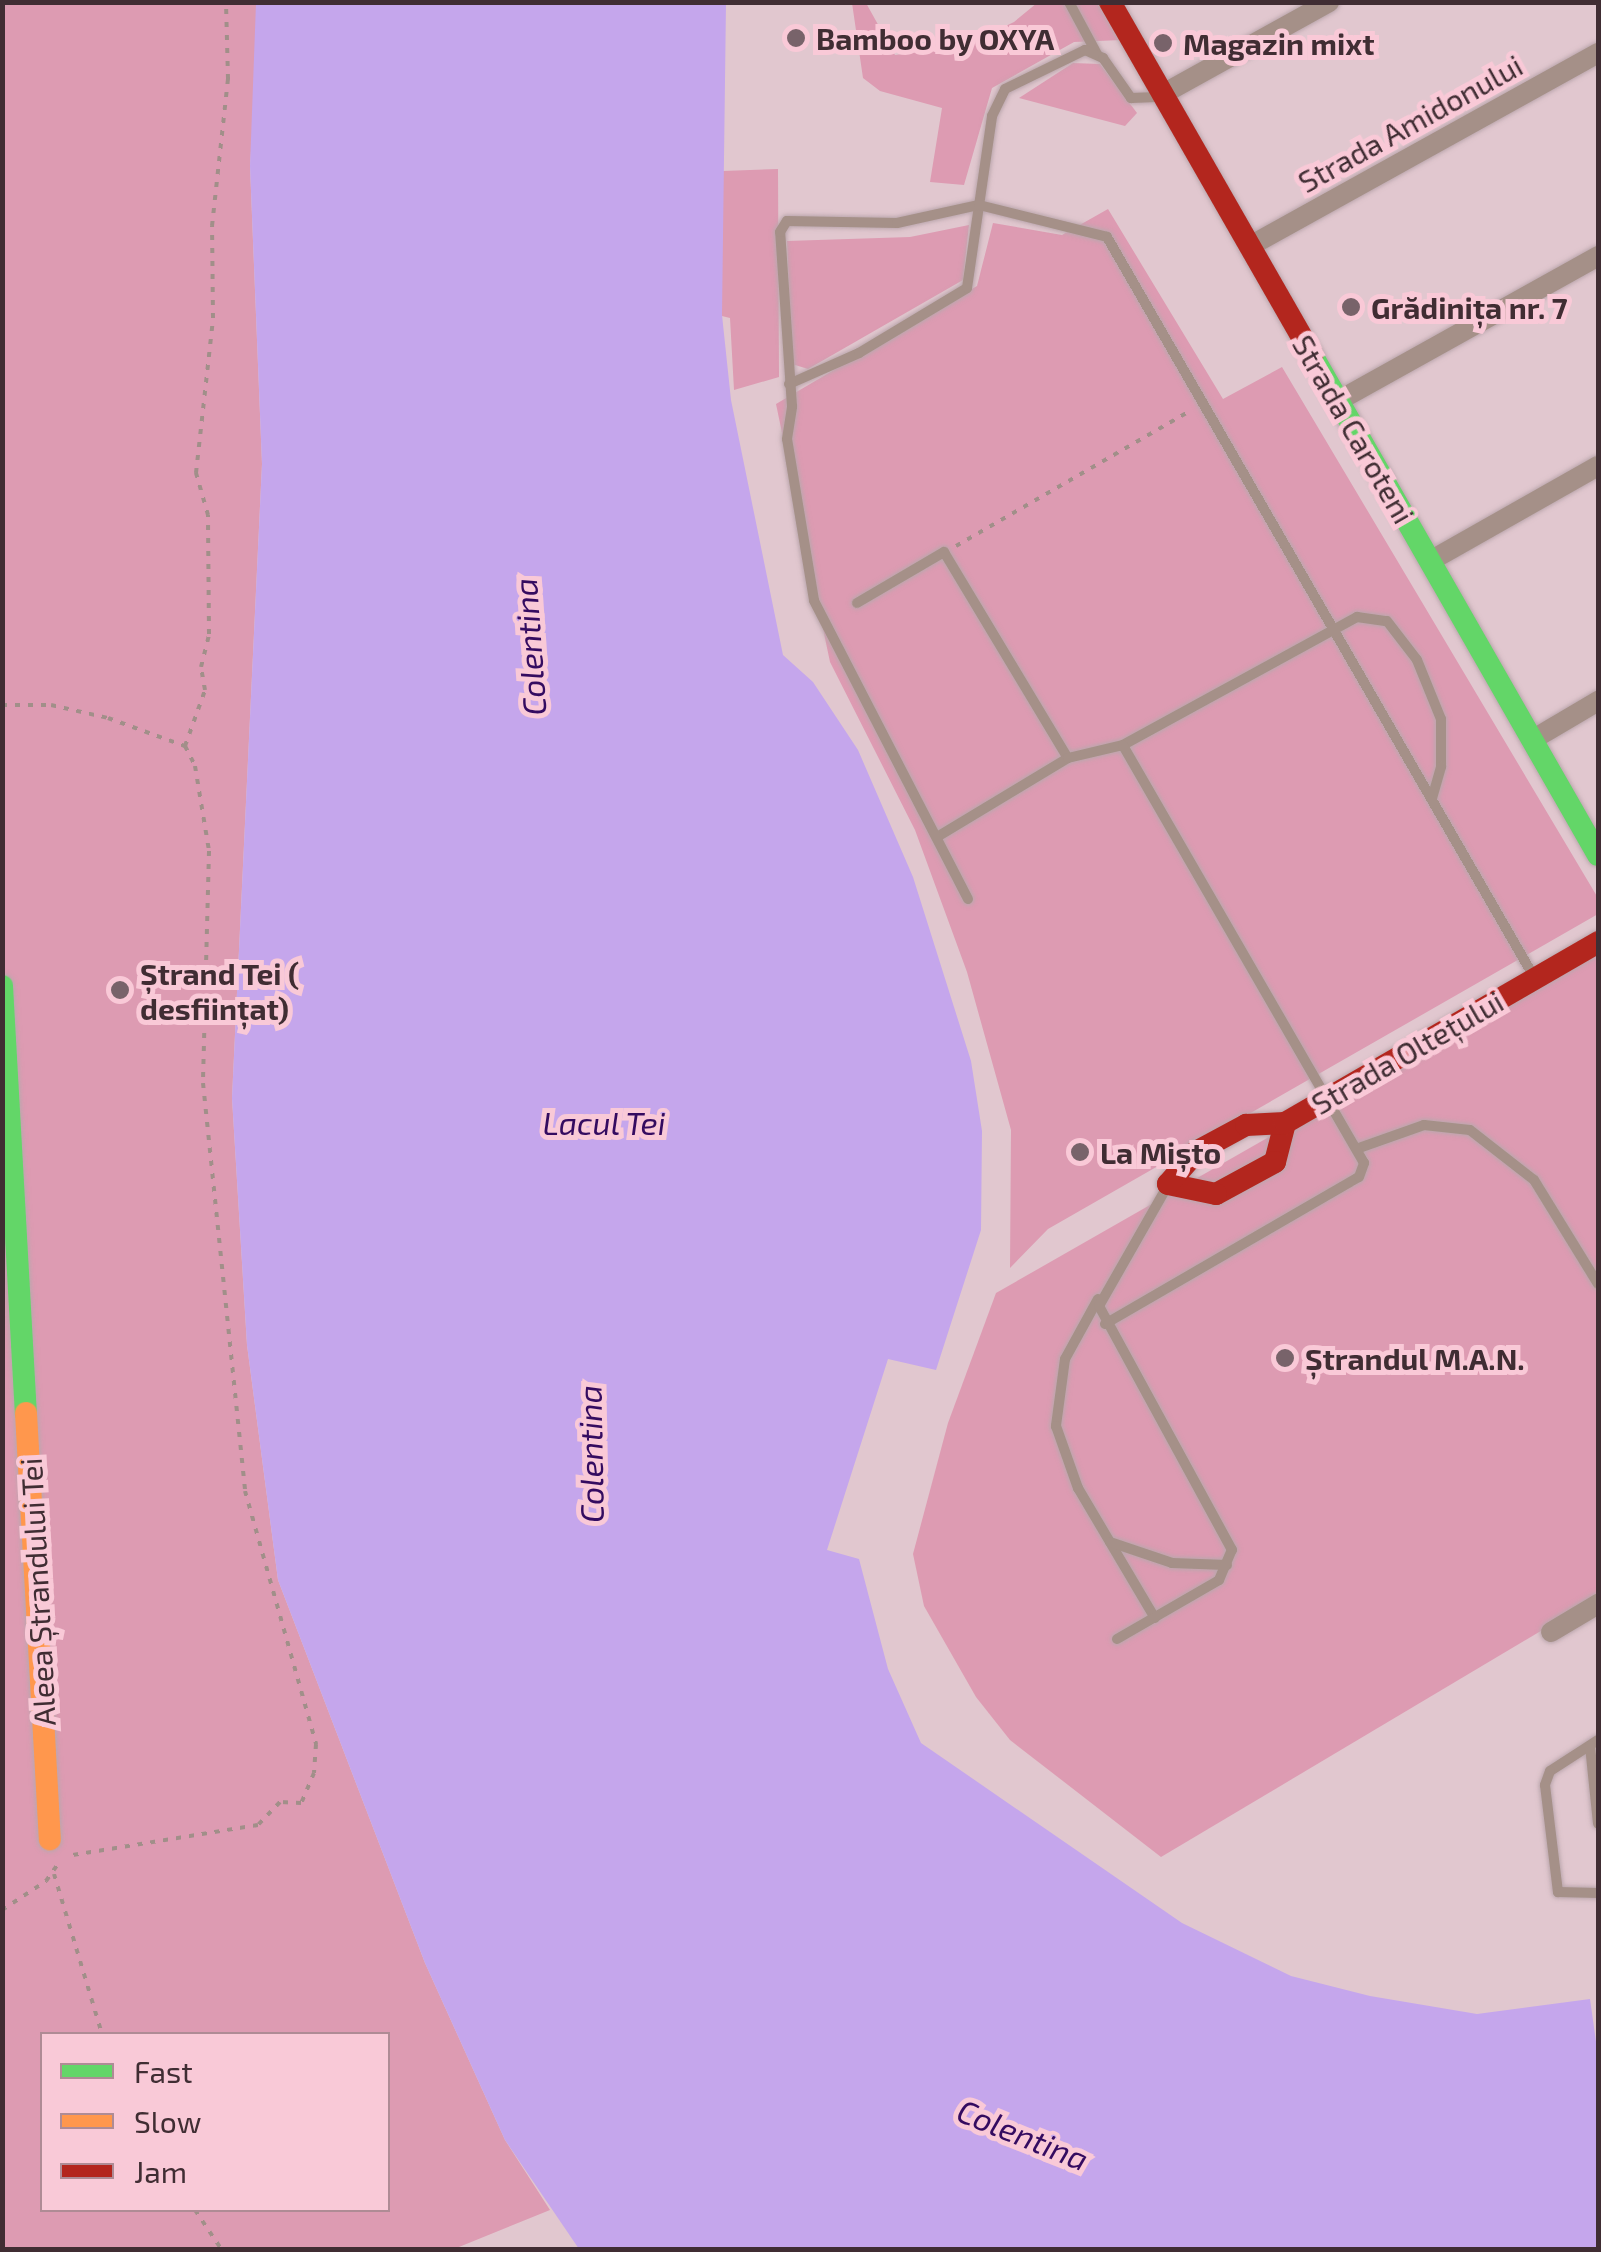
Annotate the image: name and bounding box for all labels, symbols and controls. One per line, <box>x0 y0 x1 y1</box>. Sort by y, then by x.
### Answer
place label: Bamboo by OXYA <box>816 20 1055 56</box>
place label: Magazin mixt <box>1183 25 1375 61</box>
marker: Bamboo by OXYA <box>785 27 807 49</box>
marker: Magazin mixt <box>1152 32 1174 54</box>
street label: Strada Amidonului <box>1291 46 1529 200</box>
place label: Grădinița nr. 7 <box>1371 289 1568 325</box>
marker: Grădinița nr. 7 <box>1340 296 1362 318</box>
street label: Strada Caroteni <box>1286 328 1422 530</box>
water label: Colentina <box>505 577 553 717</box>
place label: Ștrand Tei ( desființat) <box>140 955 300 1026</box>
marker: Ștrand Tei ( desființat) <box>109 979 131 1001</box>
street label: Strada Oltețului <box>1305 983 1509 1121</box>
water label: Lacul Tei <box>542 1103 666 1141</box>
place label: La Mișto <box>1100 1134 1221 1170</box>
marker: La Mișto <box>1069 1141 1091 1163</box>
place label: Ștrandul M.A.N. <box>1305 1340 1525 1376</box>
marker: Ștrandul M.A.N. <box>1274 1347 1296 1369</box>
water label: Colentina <box>570 1385 610 1523</box>
street label: Aleea Ștrandului Tei <box>12 1457 62 1727</box>
legend <box>40 2032 390 2212</box>
text: Fast <box>134 2053 193 2089</box>
water label: Colentina <box>952 2090 1094 2178</box>
text: Slow <box>134 2103 201 2139</box>
text: Jam <box>134 2153 187 2189</box>

